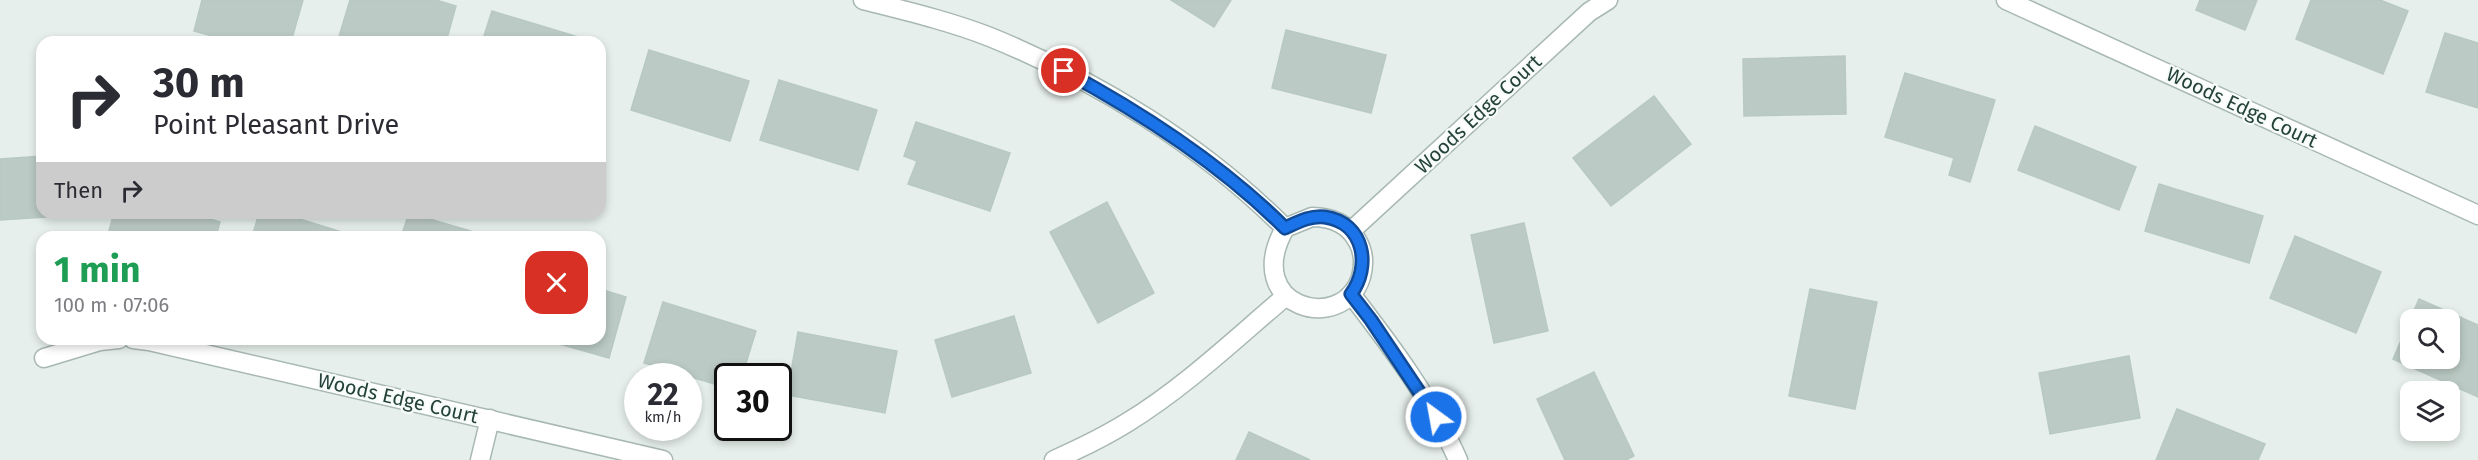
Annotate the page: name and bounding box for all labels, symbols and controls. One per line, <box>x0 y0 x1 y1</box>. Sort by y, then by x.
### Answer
pin <box>1038 45 1089 96</box>
street label: Woods Edge Court <box>1410 49 1547 179</box>
icon: arrive <box>1047 54 1080 87</box>
text: 30 m <box>153 58 245 108</box>
icon: right <box>54 60 132 138</box>
street label: Woods Edge Court <box>2163 61 2322 153</box>
text: Point Pleasant Drive <box>153 109 399 141</box>
icon: right <box>115 174 148 207</box>
text: Then <box>54 177 103 204</box>
text: 1 min <box>54 248 141 292</box>
button: close <box>525 251 588 314</box>
text: 100 m · 07:06 <box>54 293 169 317</box>
map controls <box>2400 309 2460 441</box>
button: search <box>2400 309 2460 369</box>
speed limit sign: 30 <box>714 363 792 441</box>
street label: Woods Edge Court <box>315 368 481 428</box>
text: 22 <box>647 377 679 413</box>
button: layers <box>2400 381 2460 441</box>
position arrow <box>1404 385 1468 449</box>
text: km/h <box>644 408 682 426</box>

